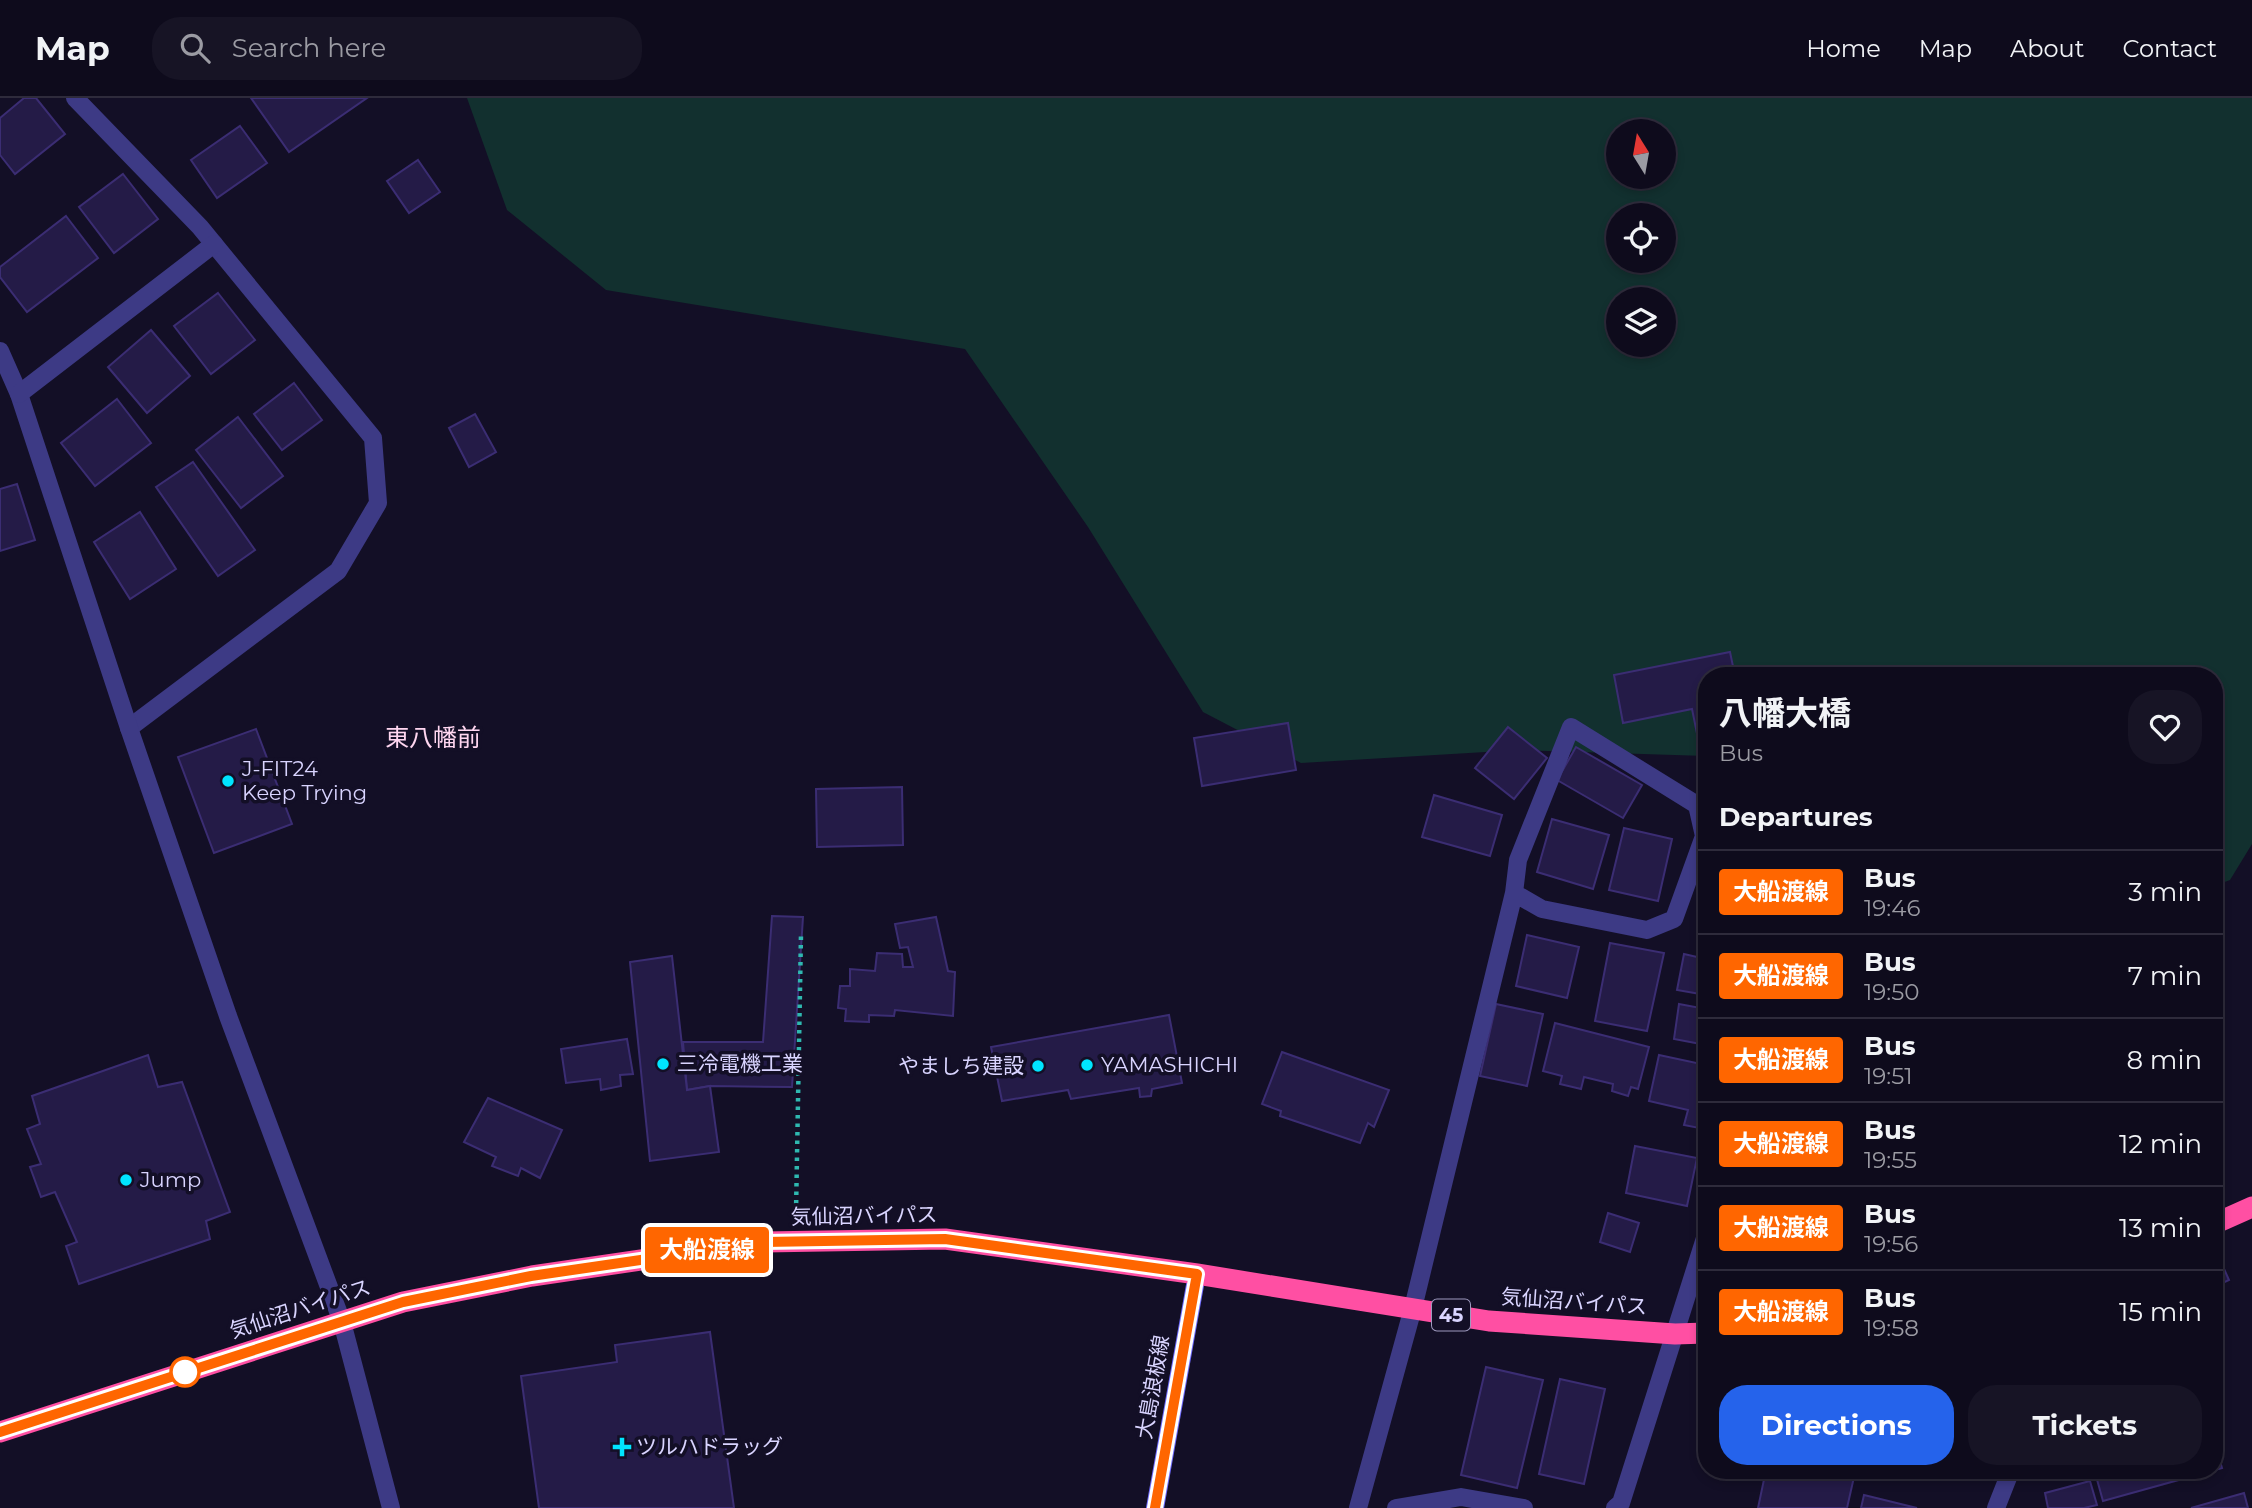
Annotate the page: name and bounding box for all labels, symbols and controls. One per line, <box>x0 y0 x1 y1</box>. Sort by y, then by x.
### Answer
search box <box>152 17 642 80</box>
text: Map <box>35 28 110 68</box>
icon: search <box>176 29 214 67</box>
text: Search here <box>232 32 386 64</box>
text: Home <box>1806 34 1881 63</box>
text: Map <box>1919 34 1972 63</box>
text: About <box>2010 34 2084 63</box>
text: Contact <box>2122 34 2217 63</box>
north arrow <box>1606 119 1676 189</box>
map controls <box>1606 119 1676 357</box>
button: locate <box>1606 203 1676 273</box>
button: layers <box>1606 287 1676 357</box>
button: heart <box>2128 690 2202 764</box>
text: 八幡大橋 <box>1719 693 1851 733</box>
district label: 東八幡前 <box>385 723 481 752</box>
text: Bus <box>1719 739 1763 767</box>
place label: J-FIT24 Keep Trying <box>241 756 367 805</box>
marker: J-FIT24 Keep Trying <box>220 773 236 789</box>
text: Departures <box>1719 801 1873 833</box>
text: Bus <box>1864 862 1916 894</box>
text: 3 min <box>2128 876 2202 908</box>
text: 大船渡線 <box>1733 877 1829 906</box>
text: 19:46 <box>1864 894 1920 922</box>
text: Bus <box>1864 946 1916 978</box>
text: 7 min <box>2128 960 2202 992</box>
text: 大船渡線 <box>1733 961 1829 990</box>
text: 19:50 <box>1864 978 1919 1006</box>
text: Bus <box>1864 1030 1916 1062</box>
text: 8 min <box>2126 1044 2202 1076</box>
text: 大船渡線 <box>1733 1045 1829 1074</box>
place label: 三冷電機工業 <box>677 1051 803 1076</box>
place label: YAMASHICHI <box>1101 1052 1238 1077</box>
place label: やましち建設 <box>898 1053 1024 1078</box>
marker: 三冷電機工業 <box>655 1056 671 1072</box>
marker: YAMASHICHI <box>1079 1057 1095 1073</box>
marker: やましち建設 <box>1030 1058 1046 1074</box>
text: 19:51 <box>1864 1062 1913 1090</box>
text: Bus <box>1864 1114 1916 1146</box>
text: 12 min <box>2119 1128 2202 1160</box>
text: 大船渡線 <box>1733 1129 1829 1158</box>
text: 19:55 <box>1864 1146 1917 1174</box>
place label: Jump <box>139 1167 201 1192</box>
marker: Jump <box>118 1172 134 1188</box>
text: Bus <box>1864 1198 1916 1230</box>
street label: 気仙沼バイパス <box>790 1202 937 1229</box>
text: 13 min <box>2119 1212 2202 1244</box>
text: 大船渡線 <box>1733 1213 1829 1242</box>
line badge: 大船渡線 <box>658 1227 756 1273</box>
text: 19:56 <box>1864 1230 1918 1258</box>
text: 大船渡線 <box>659 1235 755 1264</box>
street label: 気仙沼バイパス <box>226 1274 373 1343</box>
text: Bus <box>1864 1282 1916 1314</box>
street label: 気仙沼バイパス <box>1500 1284 1648 1319</box>
text: 15 min <box>2119 1296 2202 1328</box>
text: 大船渡線 <box>1733 1297 1829 1326</box>
road number: 45 <box>1432 1300 1470 1330</box>
text: 19:58 <box>1864 1314 1919 1342</box>
street label: 大島浪板線 <box>1131 1333 1174 1441</box>
unlabelled marker <box>170 1357 200 1387</box>
button: Directions <box>1719 1385 1954 1465</box>
button: Tickets <box>1968 1385 2202 1465</box>
place label: ツルハドラッグ <box>636 1434 783 1459</box>
marker: ツルハドラッグ <box>614 1439 630 1455</box>

